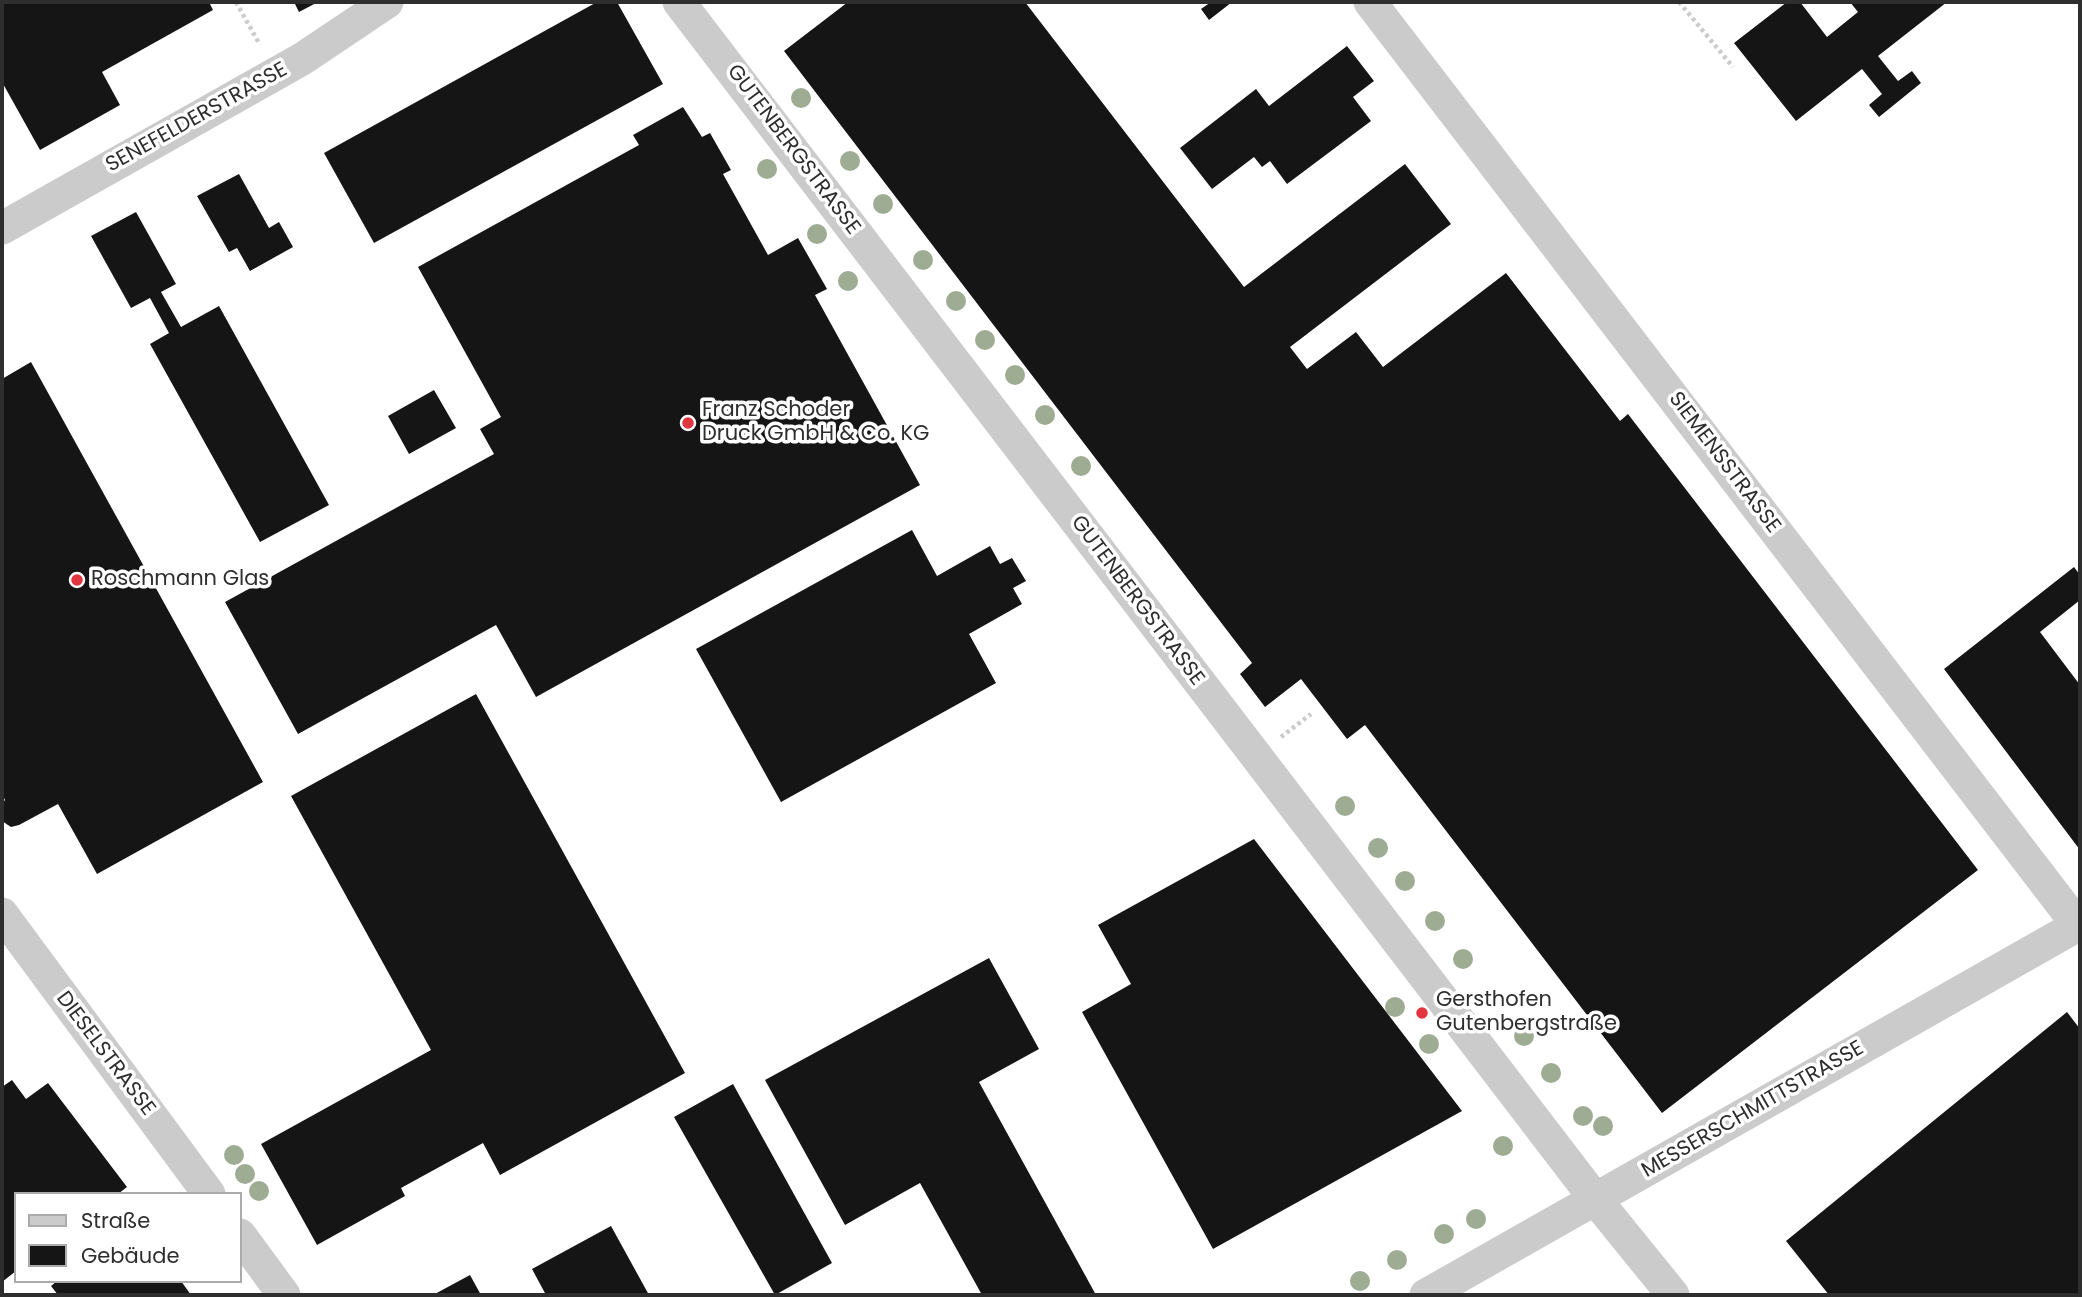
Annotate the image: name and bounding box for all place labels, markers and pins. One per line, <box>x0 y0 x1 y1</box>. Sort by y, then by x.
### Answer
place label: Franz Schoder Druck GmbH & Co. KG <box>702 398 929 448</box>
marker: Franz Schoder Druck GmbH & Co. KG <box>680 415 696 431</box>
place label: Roschmann Glas <box>91 567 269 593</box>
marker: Roschmann Glas <box>69 572 85 588</box>
place label: Gersthofen Gutenbergstraße <box>1436 988 1617 1038</box>
marker: Gersthofen Gutenbergstraße <box>1414 1005 1430 1021</box>

